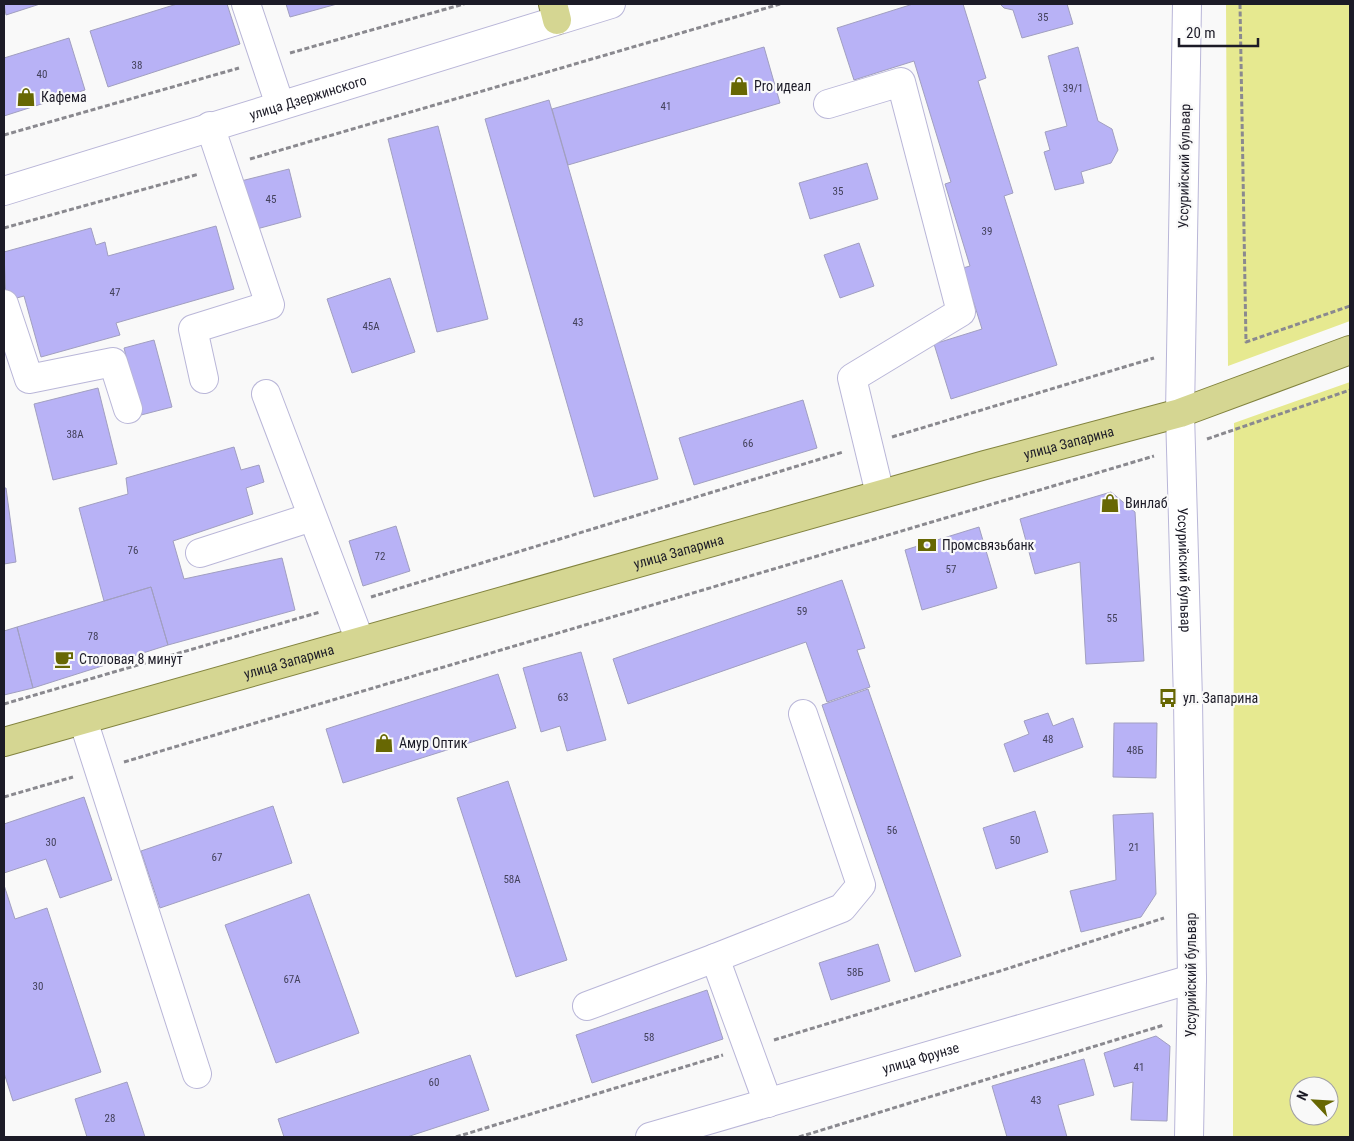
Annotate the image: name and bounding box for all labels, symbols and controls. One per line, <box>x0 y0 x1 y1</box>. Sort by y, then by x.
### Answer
house number: 35 <box>1038 11 1048 24</box>
scale bar <box>1179 15 1258 47</box>
text: 20 m <box>1186 24 1216 42</box>
house number: 38 <box>132 59 142 72</box>
house number: 40 <box>37 68 47 81</box>
street label: улица Дзержинского <box>247 72 368 123</box>
shop icon: Pro идеал <box>728 75 750 97</box>
place label: Pro идеал <box>754 78 811 94</box>
house number: 39/1 <box>1063 82 1083 95</box>
shop icon: Кафема <box>15 86 37 108</box>
place label: Кафема <box>41 89 87 105</box>
house number: 41 <box>661 100 671 113</box>
street label: Уссурийский бульвар <box>1175 103 1193 228</box>
house number: 35 <box>833 185 843 198</box>
house number: 45 <box>266 193 276 206</box>
house number: 39 <box>982 225 992 238</box>
house number: 47 <box>110 286 120 299</box>
house number: 43 <box>573 316 583 329</box>
house number: 45А <box>362 320 380 333</box>
street label: улица Запарина <box>1022 423 1116 462</box>
house number: 38А <box>66 428 84 441</box>
house number: 66 <box>743 437 753 450</box>
shop icon: Винлаб <box>1099 492 1121 514</box>
place label: Винлаб <box>1125 495 1168 511</box>
street label: Уссурийский бульвар <box>1175 507 1194 633</box>
street label: улица Запарина <box>632 531 725 572</box>
bank icon: Промсвязьбанк <box>916 534 938 556</box>
place label: Промсвязьбанк <box>942 537 1035 553</box>
house number: 76 <box>128 544 138 557</box>
house number: 72 <box>375 550 385 563</box>
house number: 57 <box>946 563 956 576</box>
house number: 59 <box>797 605 807 618</box>
house number: 55 <box>1107 612 1117 625</box>
house number: 78 <box>88 630 98 643</box>
street label: улица Запарина <box>242 641 336 682</box>
cafe icon: Столовая 8 минут <box>53 648 75 670</box>
place label: Столовая 8 минут <box>79 651 183 667</box>
bus stop icon: ул. Запарина <box>1157 687 1179 709</box>
place label: ул. Запарина <box>1183 690 1258 706</box>
house number: 63 <box>558 691 568 704</box>
shop icon: Амур Оптик <box>373 732 395 754</box>
house number: 48 <box>1043 733 1053 746</box>
place label: Амур Оптик <box>399 735 468 751</box>
house number: 48Б <box>1127 744 1143 757</box>
house number: 56 <box>887 824 897 837</box>
house number: 50 <box>1010 834 1020 847</box>
house number: 30 <box>46 836 56 849</box>
house number: 21 <box>1129 841 1139 854</box>
house number: 67 <box>212 851 222 864</box>
house number: 58А <box>503 873 521 886</box>
street label: Уссурийский бульвар <box>1183 913 1199 1037</box>
house number: 58Б <box>847 966 863 979</box>
house number: 67А <box>283 973 301 986</box>
house number: 30 <box>33 980 43 993</box>
house number: 58 <box>644 1031 654 1044</box>
street label: улица Фрунзе <box>880 1039 961 1077</box>
house number: 41 <box>1134 1061 1144 1074</box>
house number: 60 <box>429 1076 439 1089</box>
north arrow <box>1289 1076 1339 1126</box>
text: N <box>1293 1088 1311 1103</box>
house number: 43 <box>1031 1094 1041 1107</box>
house number: 28 <box>105 1112 115 1125</box>

